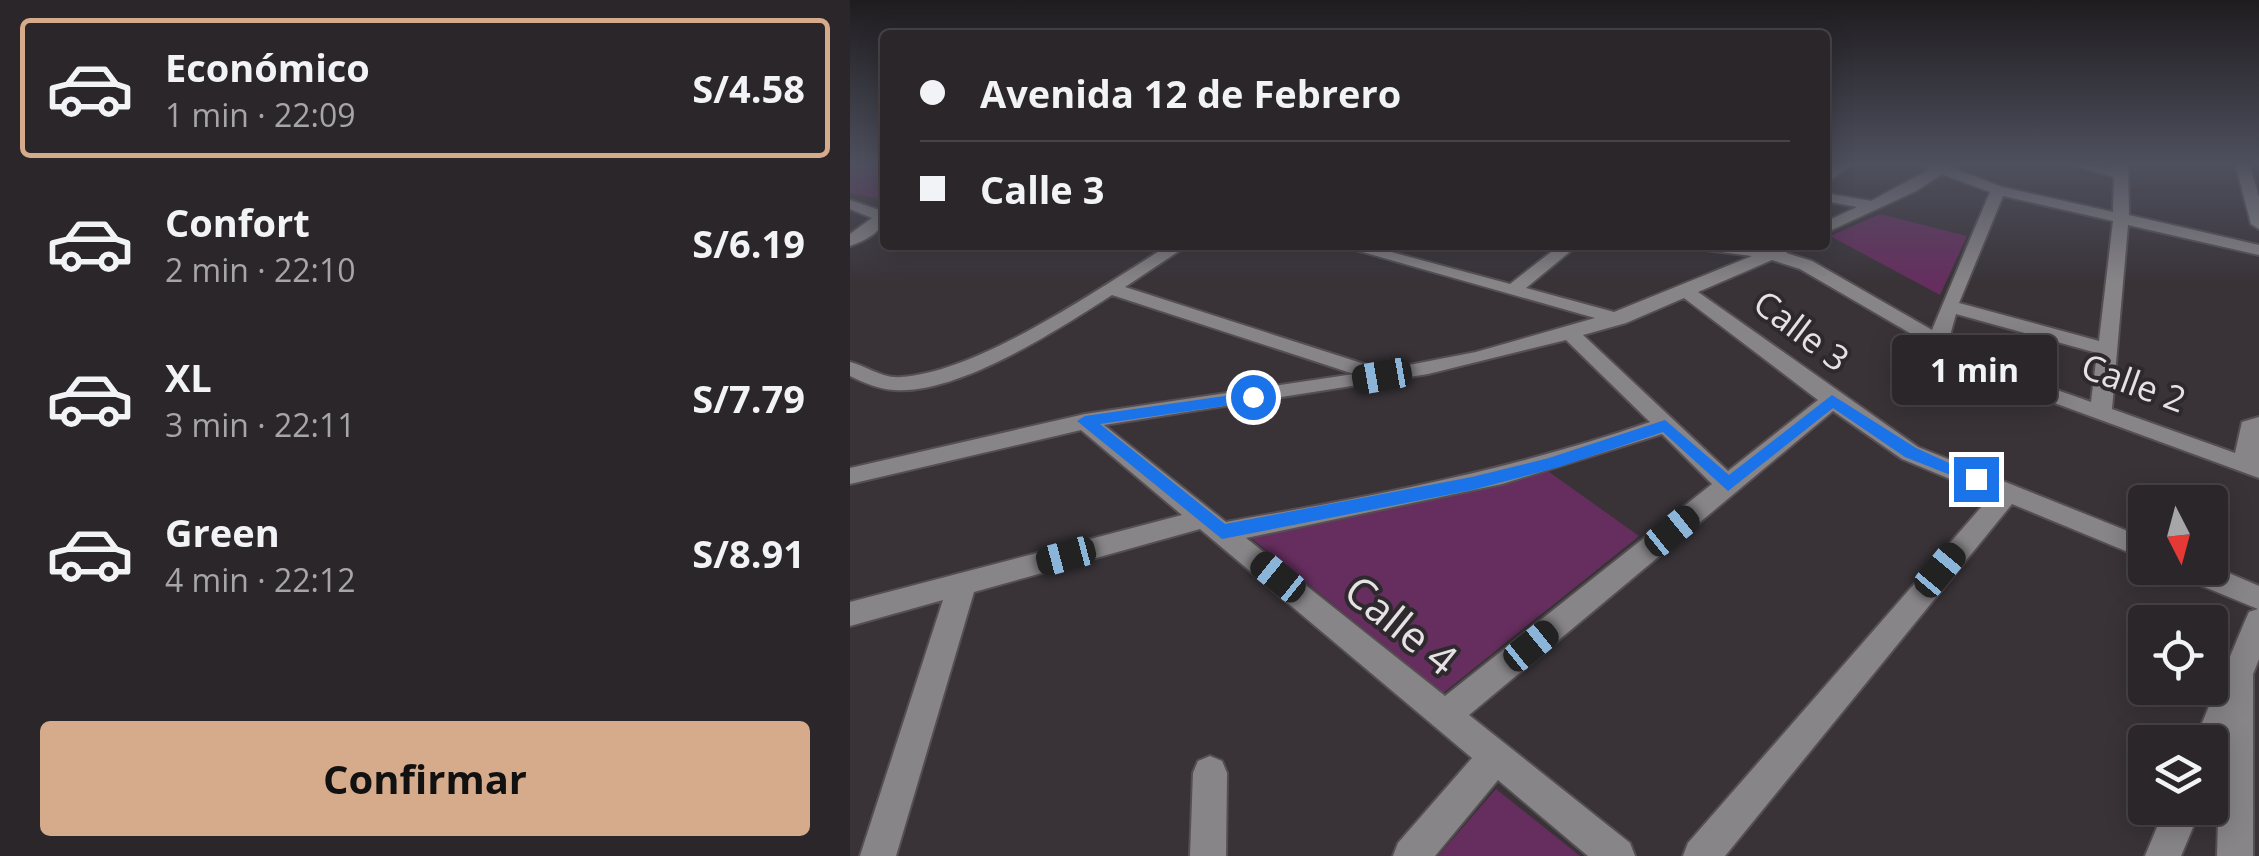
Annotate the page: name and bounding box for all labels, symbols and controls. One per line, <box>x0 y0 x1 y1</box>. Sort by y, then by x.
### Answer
text: Económico <box>165 41 370 93</box>
icon: car <box>45 43 135 133</box>
text: S/4.58 <box>692 62 805 114</box>
text: Avenida 12 de Febrero <box>980 67 1401 119</box>
text: 1 min · 22:09 <box>165 93 356 136</box>
text: Calle 3 <box>980 163 1104 215</box>
text: Confort <box>165 196 310 248</box>
icon: car <box>45 198 135 288</box>
text: S/6.19 <box>692 217 805 269</box>
text: 2 min · 22:10 <box>165 248 356 291</box>
street label: Calle 3 <box>1745 279 1859 381</box>
callout: 1 min <box>1894 334 2058 404</box>
street label: Calle 2 <box>2075 341 2193 423</box>
text: 1 min <box>1930 348 2019 391</box>
text: XL <box>165 351 212 403</box>
icon: car <box>45 353 135 443</box>
car <box>1350 356 1414 396</box>
text: S/7.79 <box>692 372 805 424</box>
route start <box>1231 375 1276 420</box>
text: 3 min · 22:11 <box>165 403 356 446</box>
route end <box>1954 457 1999 502</box>
north arrow <box>2128 485 2228 585</box>
map controls <box>2128 485 2228 825</box>
car <box>1639 500 1705 562</box>
text: Green <box>165 506 280 558</box>
icon: car <box>45 508 135 598</box>
text: S/8.91 <box>692 527 805 579</box>
car <box>1033 534 1099 578</box>
car <box>1909 537 1971 603</box>
car <box>1245 546 1311 608</box>
text: 4 min · 22:12 <box>165 558 356 601</box>
street label: Calle 4 <box>1334 561 1470 687</box>
button: locate <box>2128 605 2228 705</box>
car <box>1498 615 1564 677</box>
button: Confirmar <box>40 721 810 836</box>
button: layers <box>2128 725 2228 825</box>

